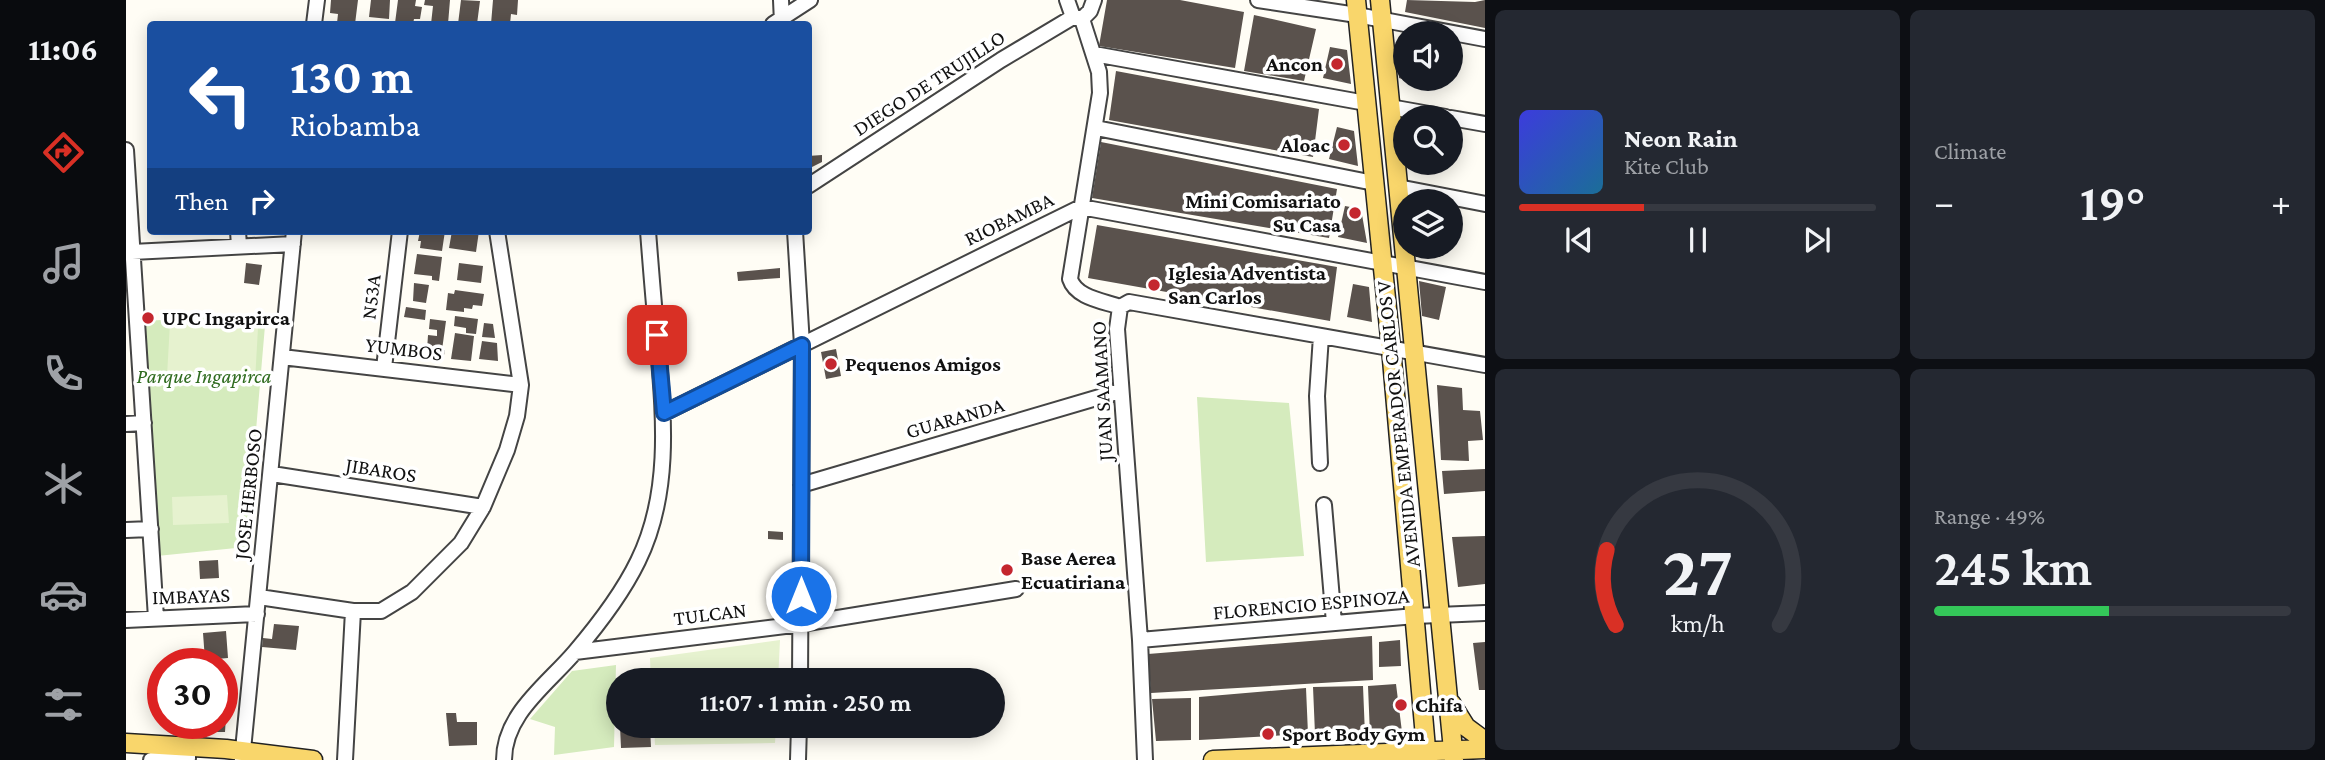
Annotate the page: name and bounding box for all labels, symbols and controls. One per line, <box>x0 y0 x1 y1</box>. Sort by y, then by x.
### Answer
map controls <box>1393 21 1463 259</box>
button: sound <box>1393 21 1463 91</box>
street label: DIEGO DE TRUJILLO <box>849 25 1009 141</box>
text: 11:06 <box>28 31 98 67</box>
icon: left <box>175 49 266 140</box>
text: 130 m <box>290 49 413 104</box>
place label: Ancon <box>1265 52 1323 76</box>
marker: Ancon <box>1329 56 1345 72</box>
button: search <box>1393 105 1463 175</box>
text: Riobamba <box>290 107 420 143</box>
text: Neon Rain <box>1624 124 1738 153</box>
icon: directions <box>39 128 88 177</box>
place label: Aloac <box>1280 133 1331 157</box>
marker: Aloac <box>1336 137 1352 153</box>
text: Climate <box>1934 138 2006 164</box>
text: Kite Club <box>1624 153 1709 179</box>
text: 19° <box>2080 173 2145 231</box>
text: − <box>1934 181 1954 223</box>
text: + <box>2271 181 2291 223</box>
icon: right <box>243 182 281 220</box>
text: Then <box>175 187 229 216</box>
street label: RIOBAMBA <box>961 187 1058 251</box>
place label: Mini Comisariato Su Casa <box>1185 189 1342 237</box>
button: layers <box>1393 189 1463 259</box>
marker: Mini Comisariato Su Casa <box>1347 205 1363 221</box>
icon: previous <box>1560 221 1598 259</box>
icon: pause <box>1679 221 1717 259</box>
icon: next <box>1798 221 1836 259</box>
icon: music <box>39 239 88 288</box>
place label: Iglesia Adventista San Carlos <box>1168 261 1327 309</box>
street label: N53A <box>356 273 386 321</box>
marker: Iglesia Adventista San Carlos <box>1146 277 1162 293</box>
street label: AVENIDA EMPERADOR CARLOS V <box>1371 279 1425 569</box>
pin <box>627 305 687 365</box>
place label: UPC Ingapirca <box>162 306 291 330</box>
marker: UPC Ingapirca <box>140 310 156 326</box>
icon: arrive <box>638 316 676 354</box>
street label: JUAN SAAMANO <box>1086 320 1118 464</box>
street label: YUMBOS <box>364 332 444 366</box>
icon: phone <box>39 349 88 398</box>
place label: Pequenos Amigos <box>845 352 1001 376</box>
marker: Pequenos Amigos <box>823 356 839 372</box>
park label: Parque Ingapirca <box>137 364 271 388</box>
street label: GUARANDA <box>903 393 1007 443</box>
street label: JOSE HERBOSO <box>229 427 267 563</box>
street label: JIBAROS <box>342 452 418 487</box>
icon: climate <box>39 459 88 508</box>
text: Range · 49% <box>1934 503 2045 529</box>
text: 27 <box>1662 531 1733 612</box>
text: 245 km <box>1934 538 2092 596</box>
place label: Base Aerea Ecuatiriana <box>1021 546 1126 594</box>
position arrow <box>764 559 838 633</box>
marker: Base Aerea Ecuatiriana <box>999 562 1015 578</box>
icon: car <box>39 570 88 619</box>
street label: IMBAYAS <box>152 583 231 609</box>
street label: FLORENCIO ESPINOZA <box>1212 583 1410 625</box>
street label: TULCAN <box>672 598 748 630</box>
text: km/h <box>1671 610 1724 637</box>
speed limit sign: 30 <box>147 648 238 739</box>
icon: filters <box>39 680 88 729</box>
text: 11:07 · 1 min · 250 m <box>700 688 911 717</box>
place label: Chifa <box>1415 693 1464 717</box>
marker: Chifa <box>1393 697 1409 713</box>
place label: Sport Body Gym <box>1282 722 1426 746</box>
marker: Sport Body Gym <box>1260 726 1276 742</box>

